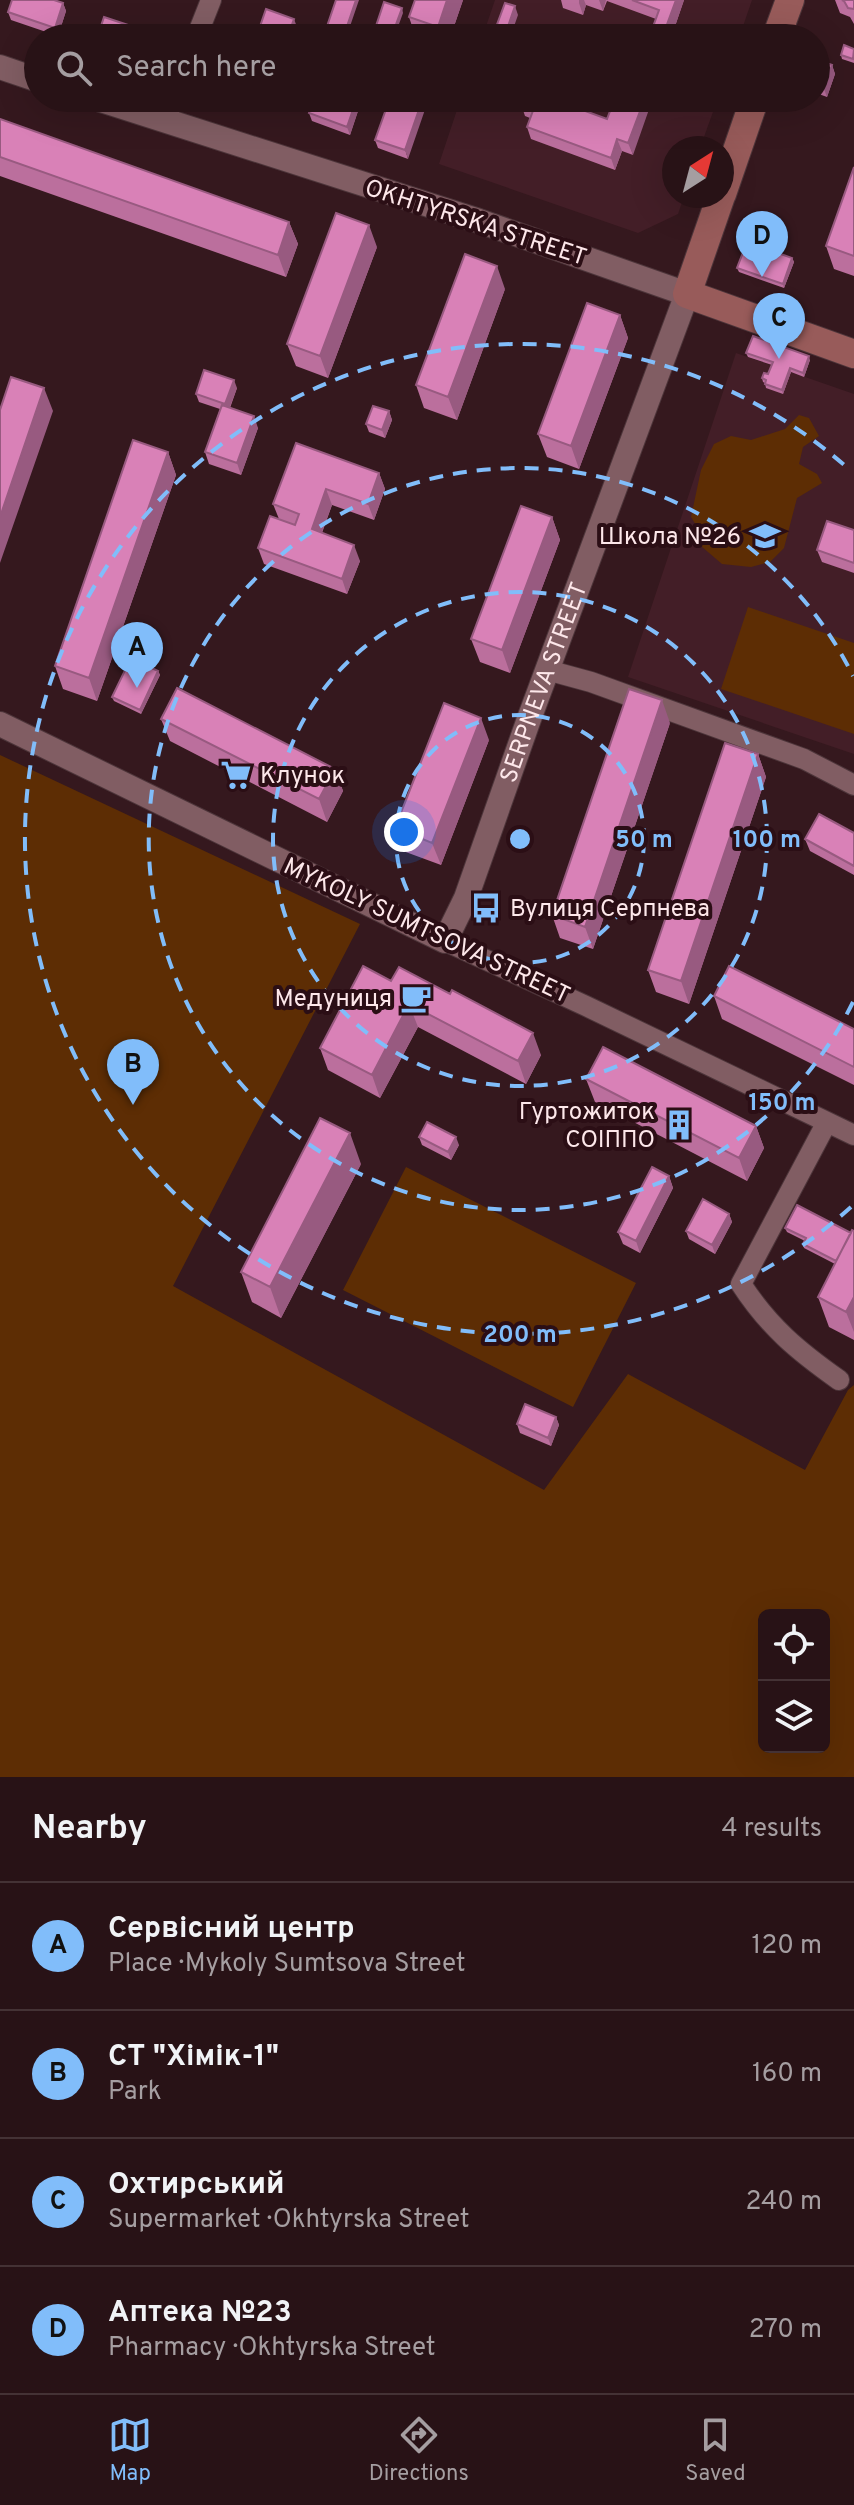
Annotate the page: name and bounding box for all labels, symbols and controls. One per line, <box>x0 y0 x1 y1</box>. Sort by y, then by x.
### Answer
search box <box>24 24 830 112</box>
icon: search <box>52 46 96 90</box>
text: Search here <box>116 50 276 87</box>
north arrow <box>662 136 734 208</box>
street label: OKHTYRSKA STREET <box>361 174 590 274</box>
pin: D <box>736 211 788 277</box>
pin: C <box>753 293 805 359</box>
school or university icon: Школа №26 <box>748 519 782 553</box>
place label: Школа №26 <box>599 523 741 553</box>
street label: SERPNEVA STREET <box>495 578 595 787</box>
pin: A <box>111 622 163 688</box>
supermarket icon: Клунок <box>219 758 253 792</box>
place label: Клунок <box>260 762 345 792</box>
your location <box>384 812 424 852</box>
centre of rings <box>506 825 534 853</box>
text: 50 m <box>615 826 673 856</box>
text: 100 m <box>733 826 801 856</box>
street label: MYKOLY SUMTSOVA STREET <box>278 852 574 1011</box>
bus stop icon: Вулиця Серпнева <box>469 891 503 925</box>
place label: Вулиця Серпнева <box>510 895 710 925</box>
cafe icon: Медуниця <box>399 981 433 1015</box>
place label: Медуниця <box>275 985 392 1015</box>
pin: B <box>107 1039 159 1105</box>
text: 150 m <box>748 1089 816 1119</box>
place label: Гуртожиток СОІППО <box>519 1098 655 1156</box>
building icon: Гуртожиток СОІППО <box>662 1108 696 1142</box>
text: 200 m <box>483 1321 557 1351</box>
map controls <box>758 1609 830 1753</box>
button: locate <box>758 1609 830 1681</box>
button: layers <box>758 1681 830 1753</box>
text: Nearby <box>32 1808 147 1851</box>
text: 4 results <box>721 1813 822 1846</box>
text: Сервісний центр <box>108 1911 355 1948</box>
text: A <box>49 1930 67 1963</box>
text: 120 m <box>752 1930 822 1963</box>
text: Place · Mykoly Sumtsova Street <box>108 1948 466 1981</box>
text: СТ "Хімік-1" <box>108 2039 279 2076</box>
text: B <box>49 2058 67 2091</box>
text: 160 m <box>752 2058 822 2091</box>
text: Park <box>108 2076 162 2109</box>
text: Охтирський <box>108 2167 285 2204</box>
text: C <box>50 2186 66 2219</box>
text: 240 m <box>745 2186 822 2219</box>
text: Supermarket · Okhtyrska Street <box>108 2204 470 2237</box>
text: Аптека №23 <box>108 2295 292 2332</box>
text: D <box>49 2314 67 2347</box>
text: 270 m <box>749 2314 822 2347</box>
text: Pharmacy · Okhtyrska Street <box>108 2332 436 2365</box>
tab: Map <box>108 2413 152 2488</box>
tab: Directions <box>369 2413 469 2488</box>
tab: Saved <box>685 2413 746 2488</box>

